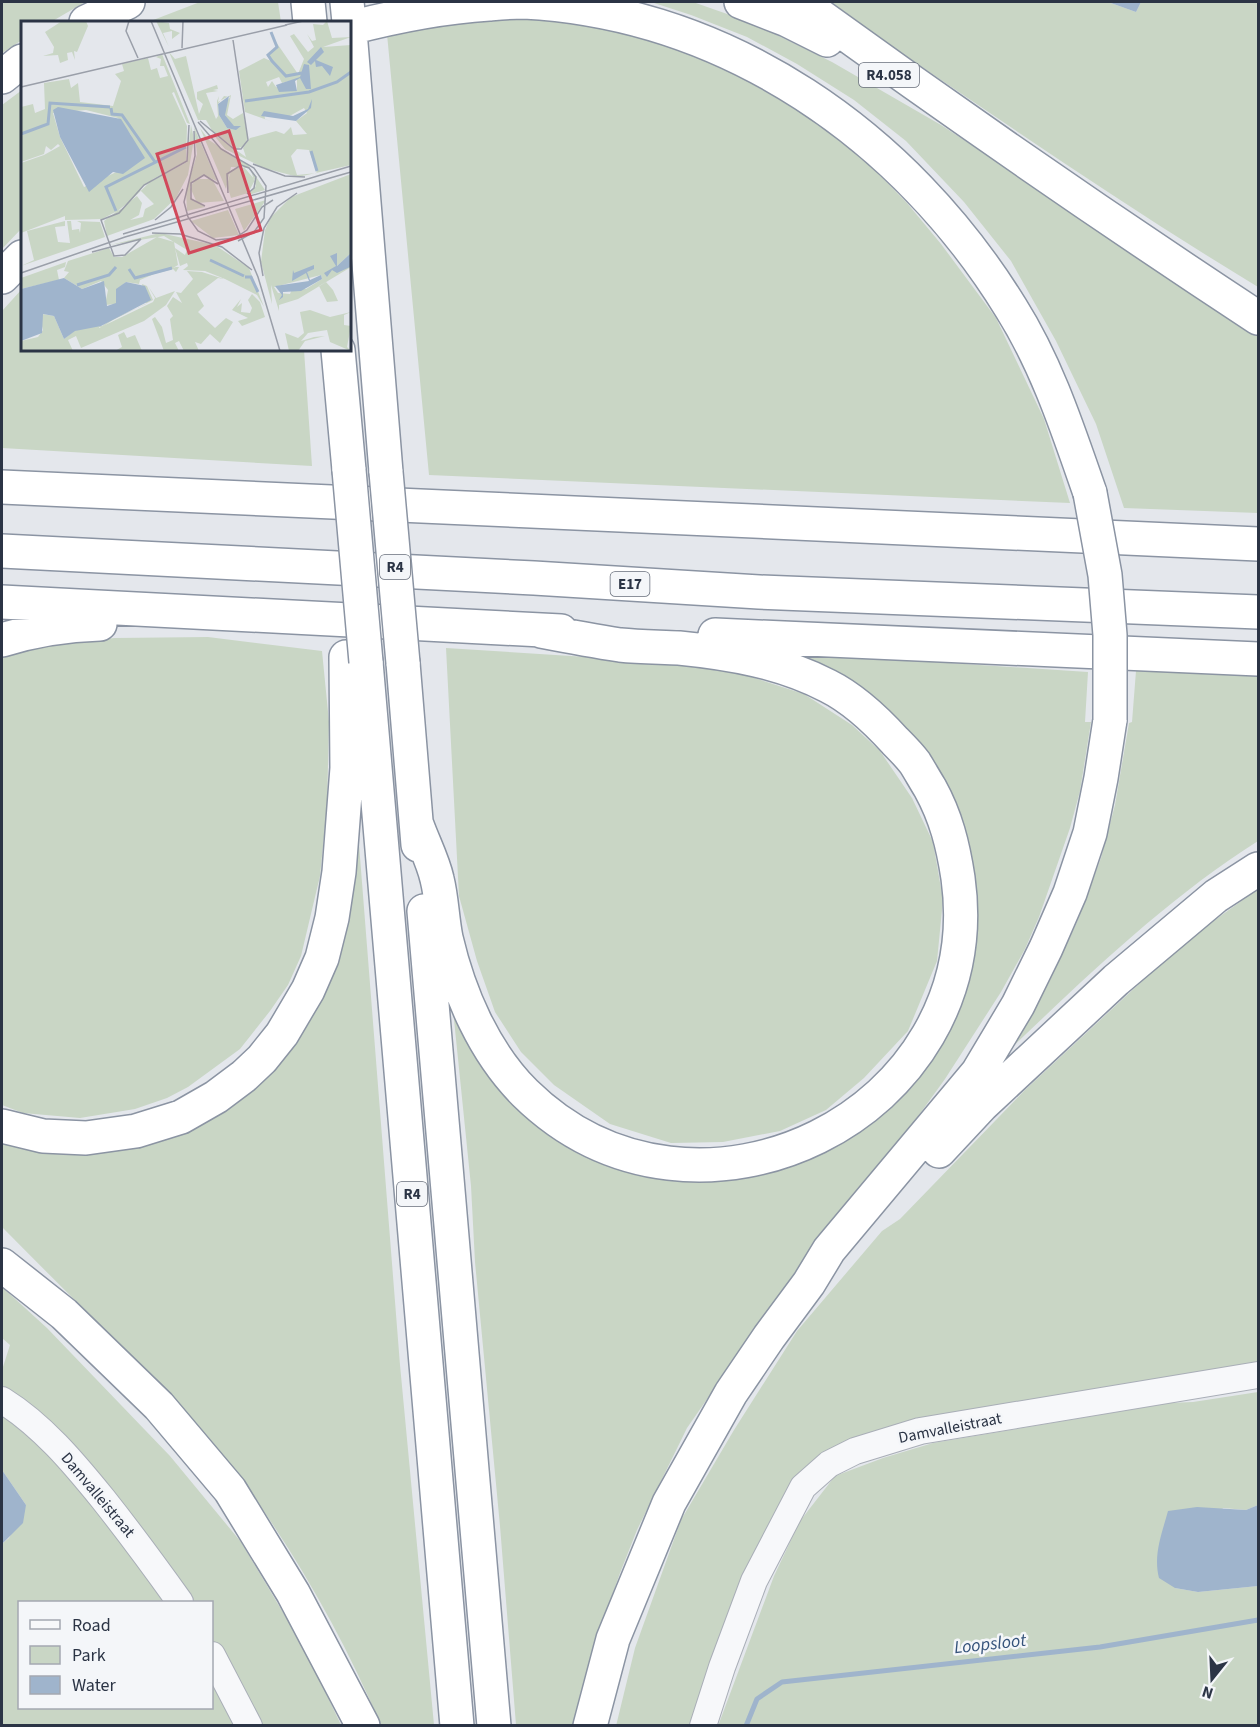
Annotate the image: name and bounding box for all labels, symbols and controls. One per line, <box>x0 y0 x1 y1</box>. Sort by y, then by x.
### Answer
inset map <box>21 21 351 351</box>
road number: R4.058 <box>859 63 919 87</box>
road number: R4 <box>380 555 410 579</box>
road number: E17 <box>610 572 650 596</box>
road number: R4 <box>397 1182 427 1206</box>
street label: Damvalleistraat <box>897 1407 1004 1449</box>
street label: Damvalleistraat <box>56 1448 140 1543</box>
legend <box>18 1601 213 1709</box>
text: Road <box>72 1613 111 1638</box>
water label: Loopsloot <box>953 1628 1028 1660</box>
text: Park <box>72 1643 106 1668</box>
north arrow <box>1182 1649 1242 1709</box>
text: Water <box>72 1673 116 1698</box>
text: N <box>1199 1680 1216 1704</box>

